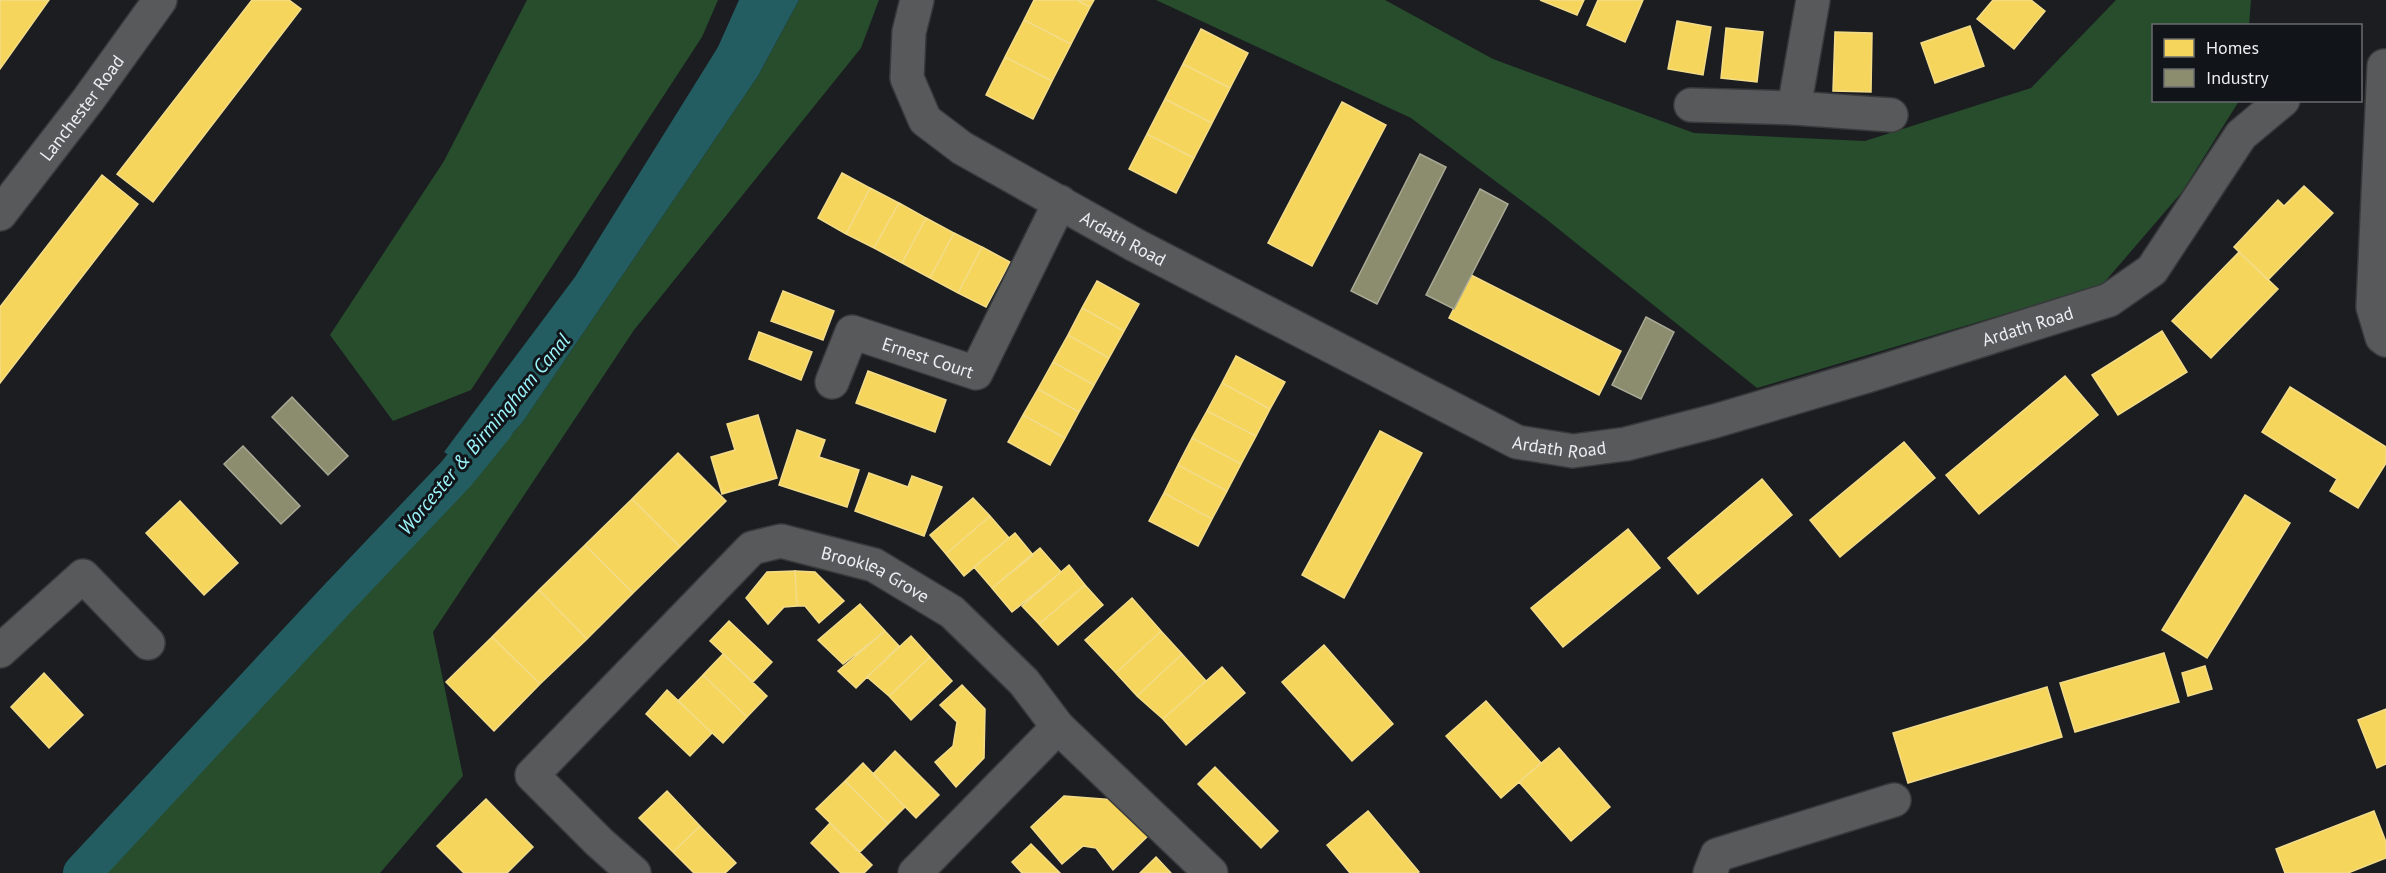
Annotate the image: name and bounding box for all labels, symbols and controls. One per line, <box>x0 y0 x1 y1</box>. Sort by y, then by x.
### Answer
legend <box>2152 24 2362 102</box>
text: Homes <box>2206 36 2259 59</box>
street label: Lanchester Road <box>34 50 128 165</box>
text: Industry <box>2206 66 2269 89</box>
street label: Ardath Road <box>1077 205 1170 271</box>
street label: Ardath Road <box>1979 301 2076 351</box>
water label: Worcester & Birmingham Canal <box>392 327 576 540</box>
street label: Ernest Court <box>879 331 977 383</box>
street label: Ardath Road <box>1511 430 1607 463</box>
street label: Brooklea Grove <box>819 540 934 607</box>

